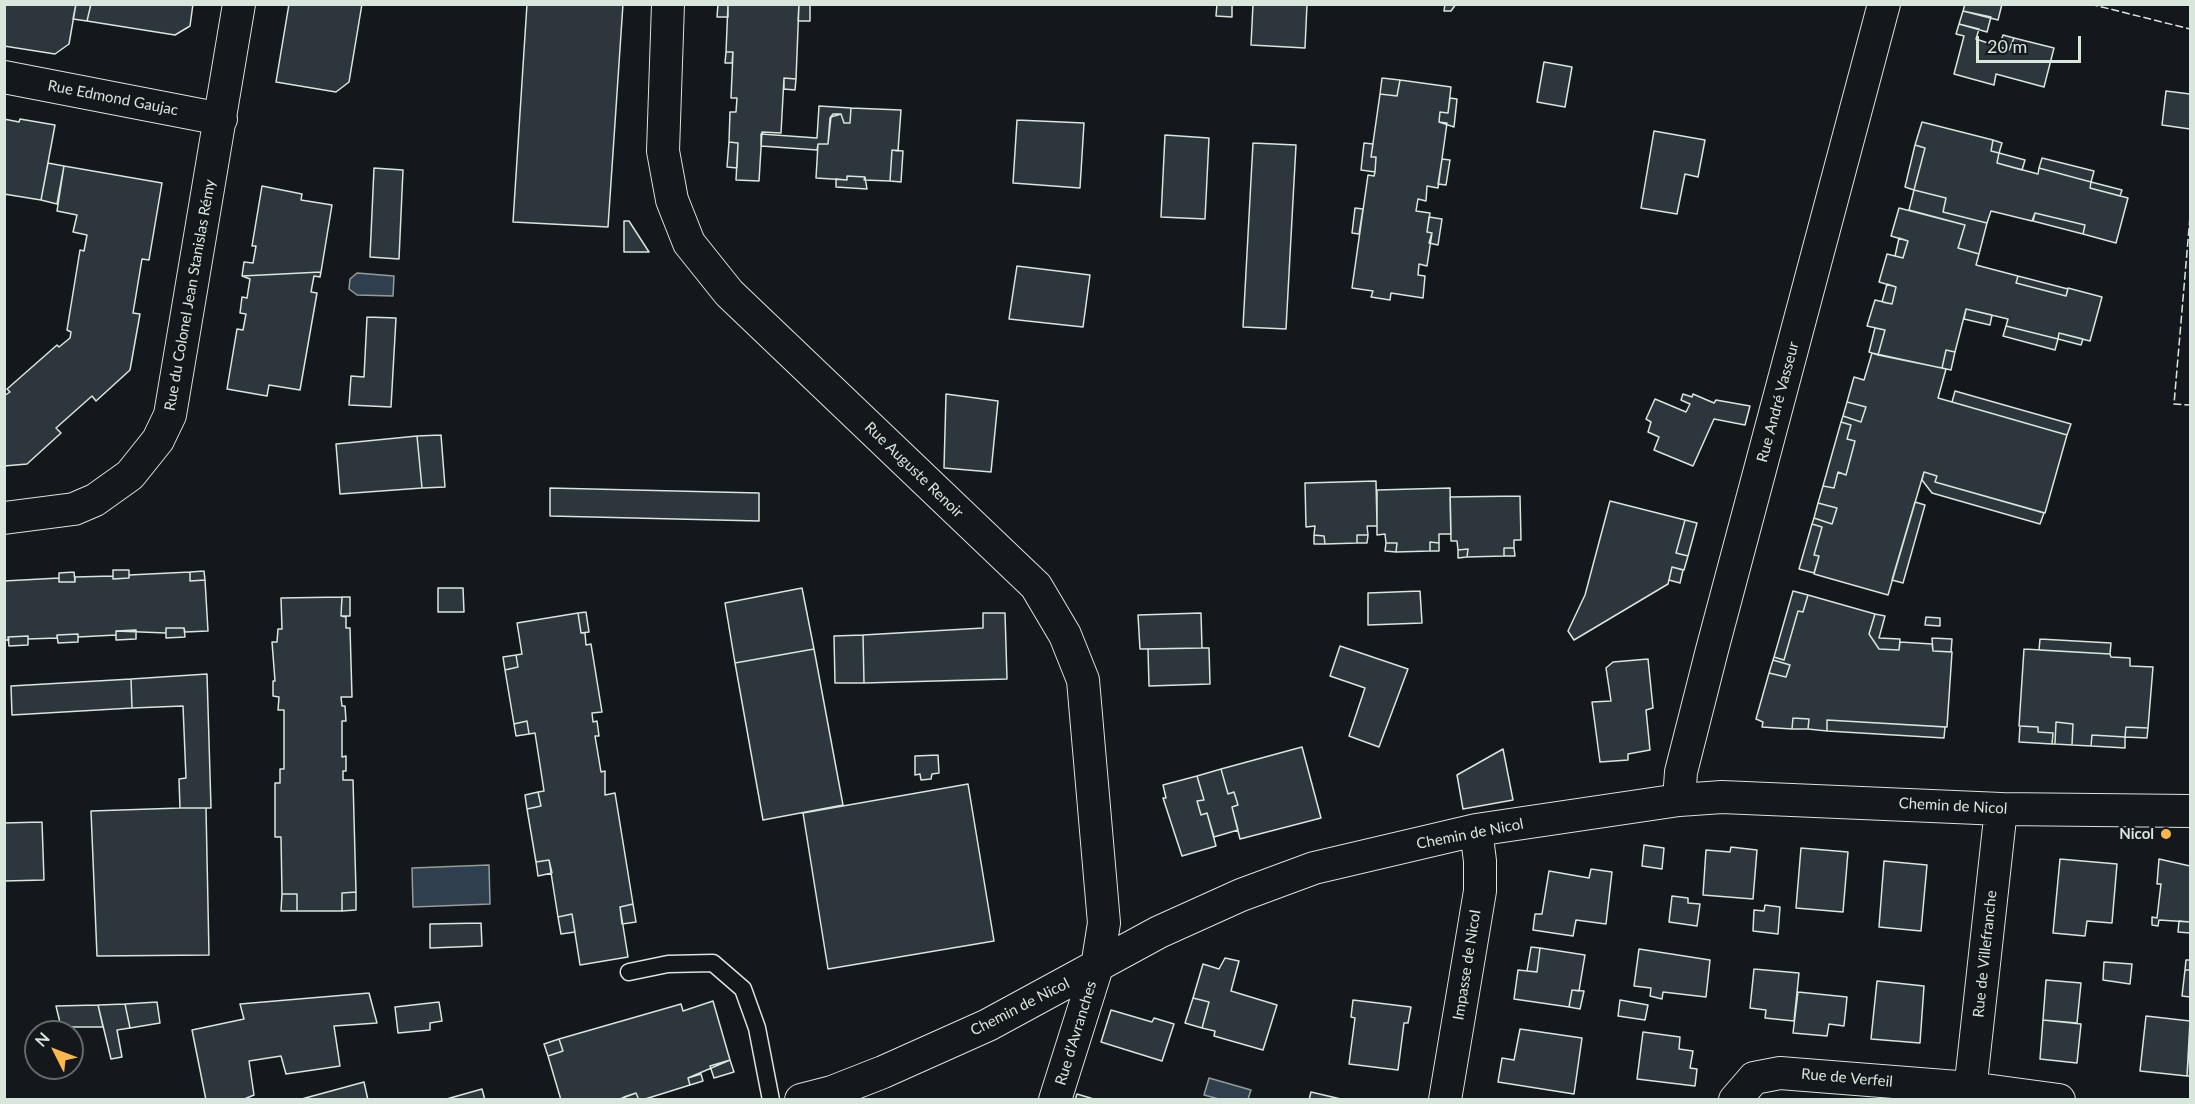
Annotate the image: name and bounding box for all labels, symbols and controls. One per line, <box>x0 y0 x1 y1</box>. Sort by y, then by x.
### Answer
scale bar <box>1979 24 2084 62</box>
text: 20 m <box>1987 35 2027 57</box>
street label: Rue Edmond Gaujac <box>46 77 180 119</box>
street label: Rue du Colonel Jean Stanislas Rémy <box>161 178 219 412</box>
street label: Rue André Vasseur <box>1753 340 1803 464</box>
street label: Rue Auguste Renoir <box>861 418 967 522</box>
street label: Chemin de Nicol <box>1898 794 2008 818</box>
street label: Chemin de Nicol <box>1415 815 1525 853</box>
place label: Nicol <box>2119 825 2154 843</box>
marker: Nicol <box>2159 827 2173 841</box>
street label: Rue de Villefranche <box>1969 889 2001 1019</box>
street label: Impasse de Nicol <box>1449 909 1485 1021</box>
street label: Chemin de Nicol <box>968 974 1072 1040</box>
street label: Rue d'Avranches <box>1052 979 1100 1087</box>
north arrow <box>24 1020 84 1080</box>
text: N <box>31 1028 53 1050</box>
street label: Rue de Verfeil <box>1800 1065 1894 1091</box>

